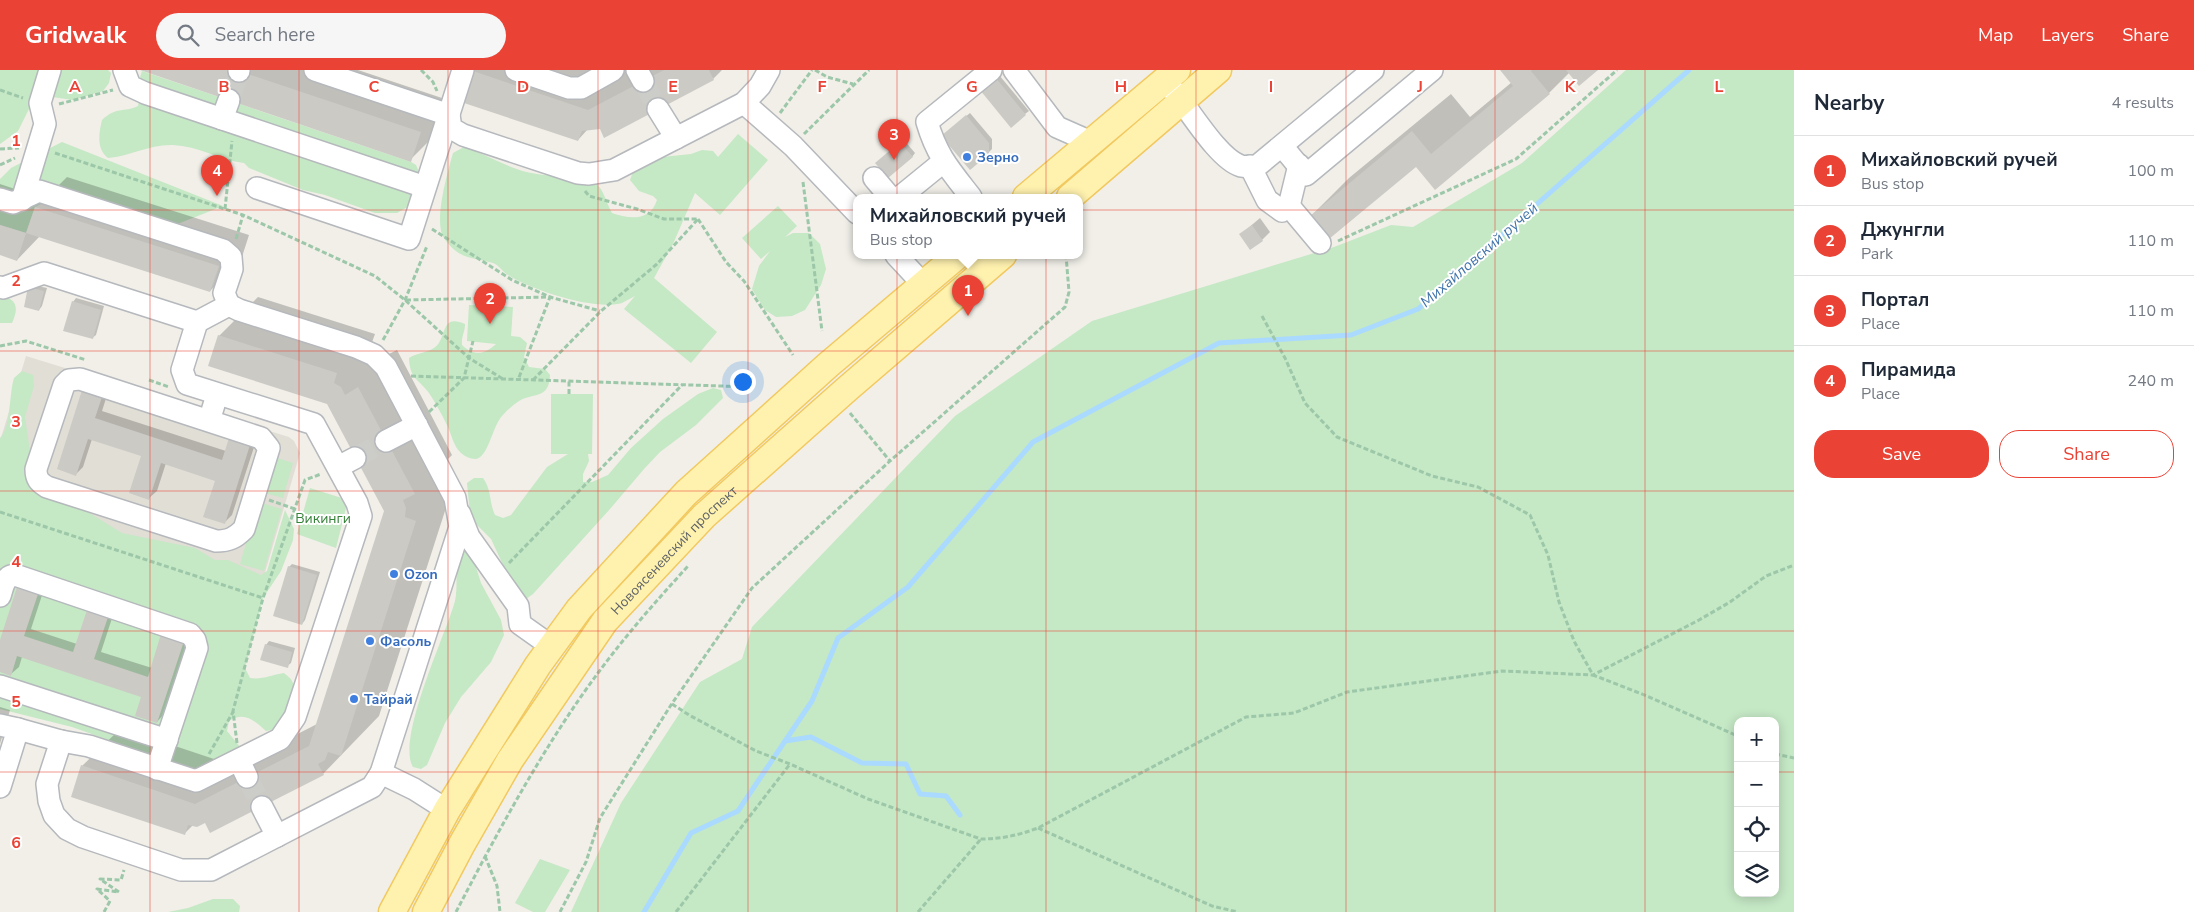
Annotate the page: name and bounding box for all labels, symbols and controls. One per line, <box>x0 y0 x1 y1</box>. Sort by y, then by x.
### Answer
search box <box>156 13 506 58</box>
text: Gridwalk <box>25 19 126 51</box>
icon: search <box>174 21 202 49</box>
text: Search here <box>214 22 315 48</box>
text: Map <box>1978 23 2013 47</box>
text: Layers <box>2041 23 2094 47</box>
text: Share <box>2122 23 2169 47</box>
text: A <box>69 76 81 98</box>
text: B <box>218 76 230 98</box>
text: C <box>369 76 380 98</box>
text: D <box>517 76 529 98</box>
text: E <box>668 76 678 98</box>
text: F <box>818 76 827 98</box>
text: G <box>966 76 978 98</box>
text: H <box>1115 76 1127 98</box>
text: I <box>1269 76 1273 98</box>
text: J <box>1416 76 1423 98</box>
text: K <box>1565 76 1577 98</box>
text: L <box>1715 76 1724 98</box>
text: Nearby <box>1814 89 1884 117</box>
text: 4 results <box>2112 92 2174 114</box>
pin: 3 <box>878 119 910 160</box>
text: 1 <box>11 130 21 152</box>
text: Михайловский ручей <box>1861 147 2058 173</box>
place label: Зерно <box>977 148 1019 167</box>
marker: Зерно <box>961 151 973 163</box>
pin: 4 <box>201 155 233 196</box>
text: 1 <box>1825 160 1835 182</box>
text: 100 m <box>2127 160 2174 182</box>
text: Bus stop <box>1861 173 1924 195</box>
popup <box>853 194 1083 259</box>
water label: Михайловский ручей <box>1416 198 1542 312</box>
text: Михайловский ручей <box>870 203 1066 229</box>
text: Джунгли <box>1861 217 1945 243</box>
text: Bus stop <box>870 229 933 251</box>
text: 2 <box>1825 230 1835 252</box>
text: 110 m <box>2127 230 2174 252</box>
text: Park <box>1861 243 1893 265</box>
text: 2 <box>11 270 21 292</box>
pin: 1 <box>952 275 984 316</box>
pin: 2 <box>474 283 506 324</box>
text: Портал <box>1861 287 1929 313</box>
text: 3 <box>1825 300 1835 322</box>
text: 110 m <box>2127 300 2174 322</box>
text: Place <box>1861 313 1900 335</box>
text: Пирамида <box>1861 357 1956 383</box>
your location <box>730 369 756 395</box>
text: 4 <box>1825 370 1835 392</box>
text: 240 m <box>2127 370 2174 392</box>
text: Place <box>1861 383 1900 405</box>
text: 3 <box>11 411 21 433</box>
button: Save <box>1814 430 1989 478</box>
button: Share <box>1999 430 2174 478</box>
street label: Новоясеневский проспект <box>606 481 742 619</box>
park label: Викинги <box>295 509 351 528</box>
text: 4 <box>11 551 21 573</box>
place label: Ozon <box>404 565 438 584</box>
marker: Ozon <box>388 568 400 580</box>
place label: Фасоль <box>380 632 432 651</box>
marker: Фасоль <box>364 635 376 647</box>
place label: Тайрай <box>364 690 413 709</box>
text: 5 <box>11 691 21 713</box>
marker: Тайрай <box>348 693 360 705</box>
map controls <box>1734 717 1779 897</box>
button: + <box>1734 717 1779 762</box>
button: − <box>1734 762 1779 807</box>
button: locate <box>1734 807 1779 852</box>
text: 6 <box>11 832 21 854</box>
button: layers <box>1734 852 1779 897</box>

